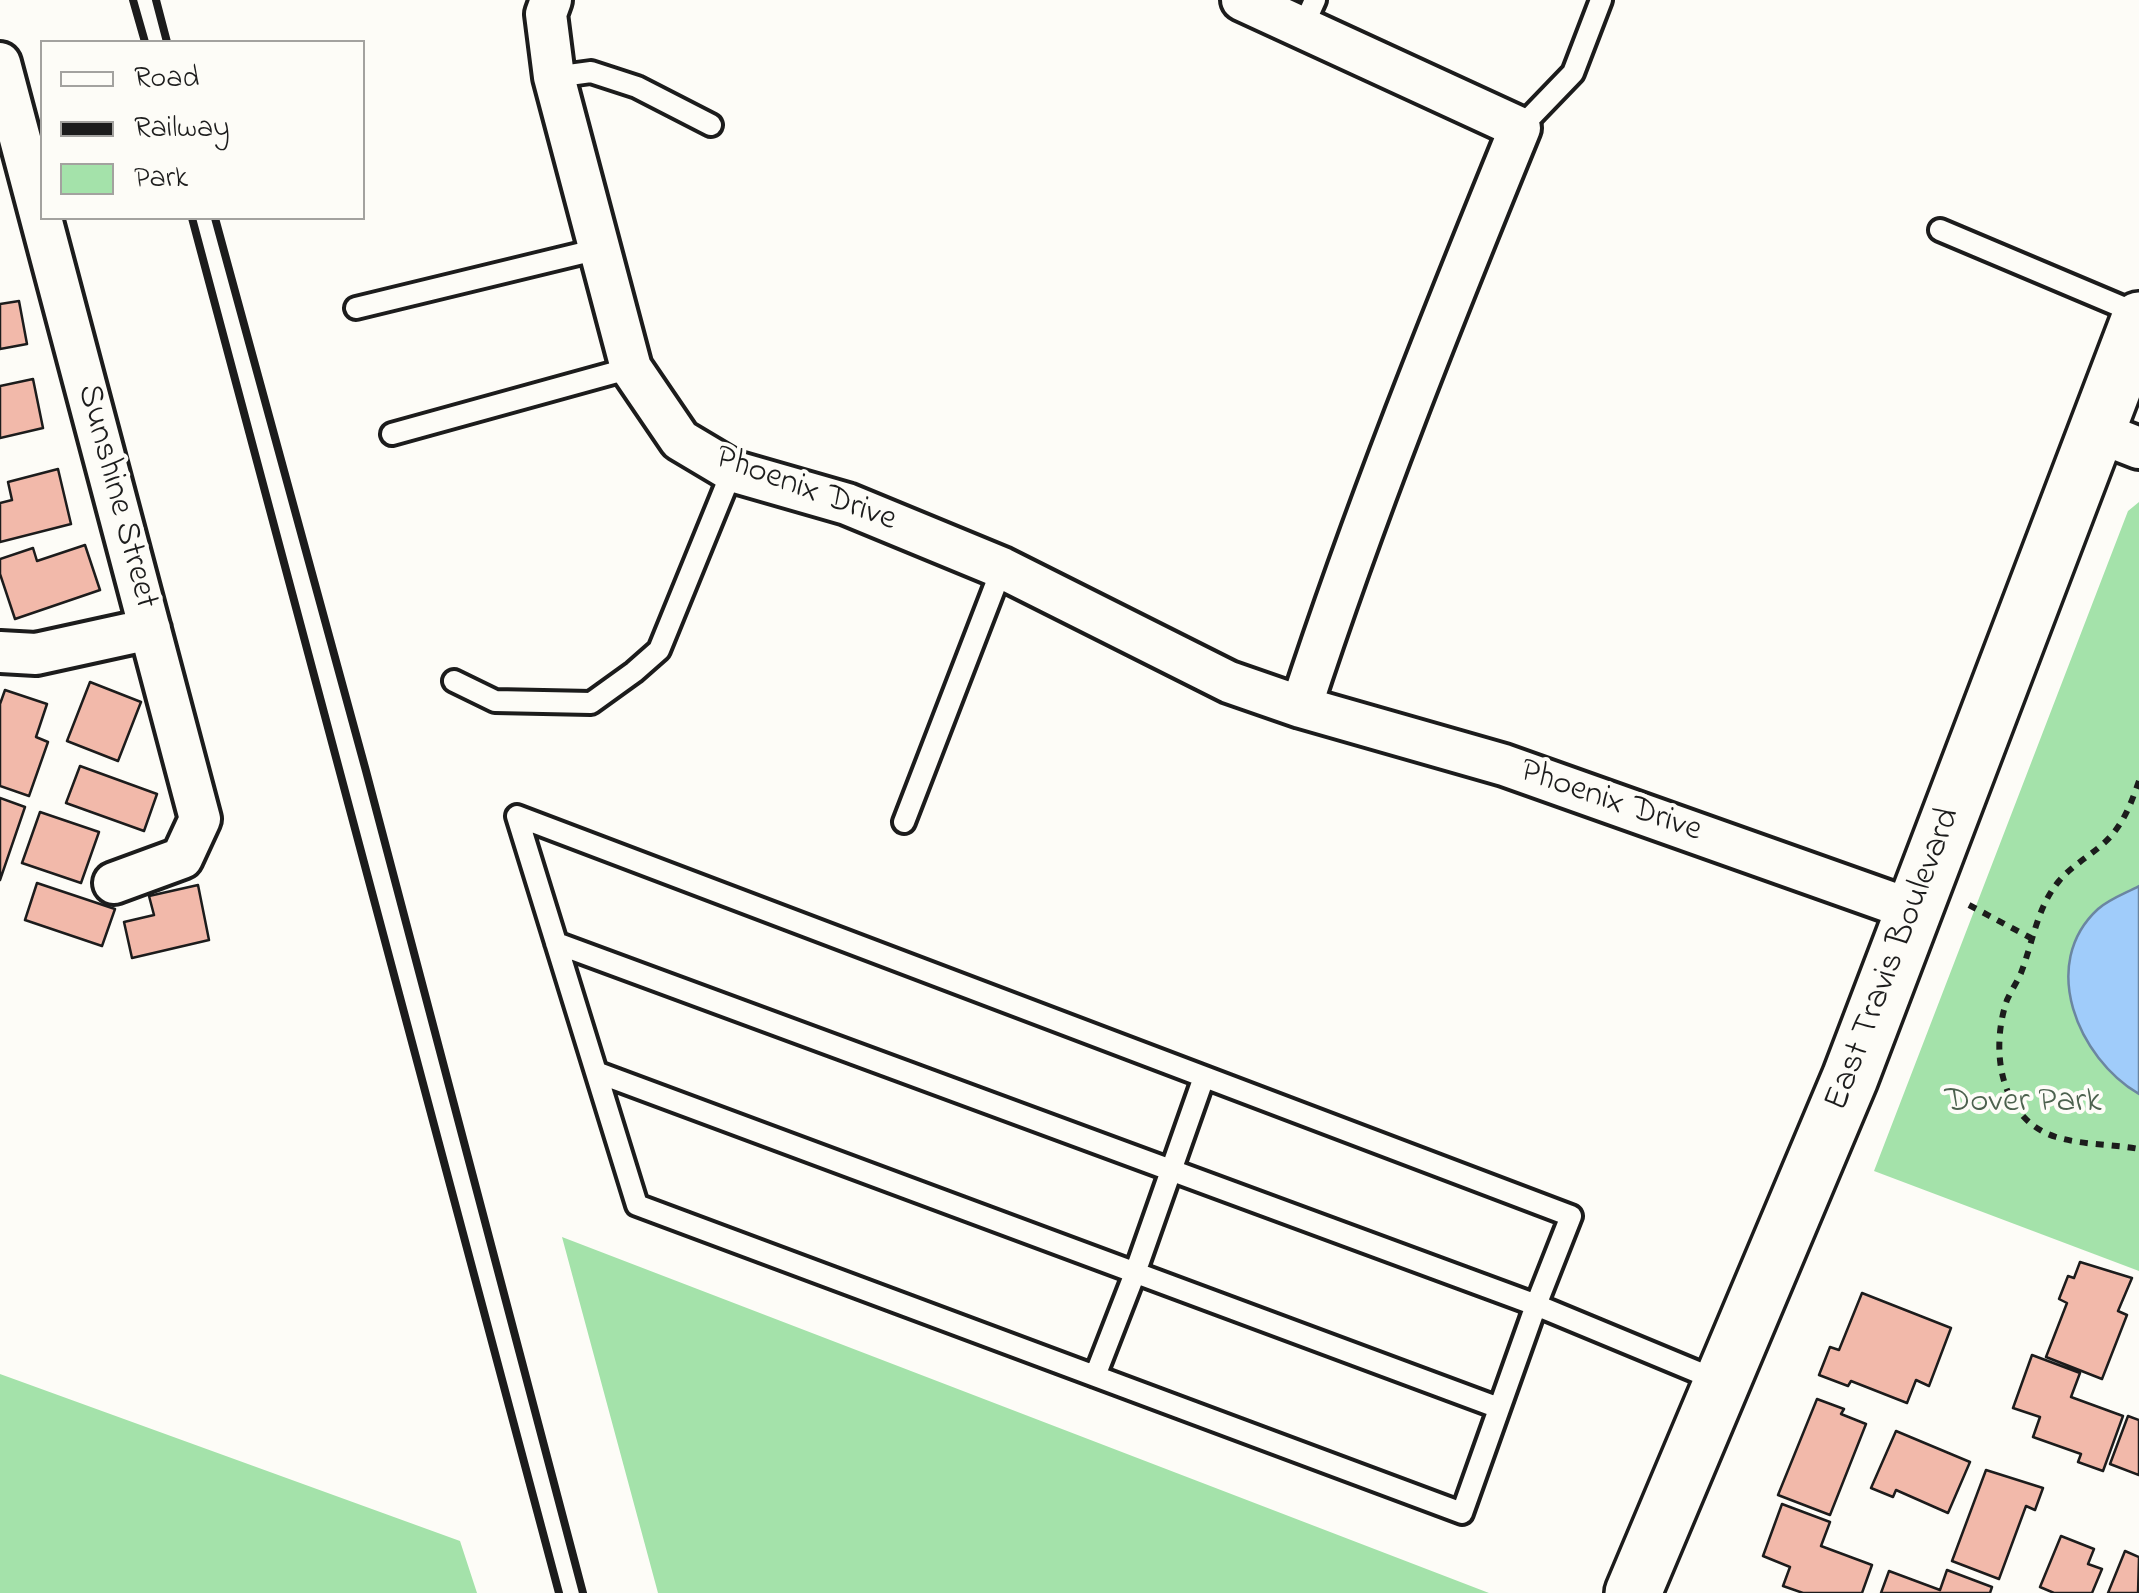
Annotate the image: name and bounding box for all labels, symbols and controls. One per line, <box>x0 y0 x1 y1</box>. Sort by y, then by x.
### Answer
legend <box>40 40 365 220</box>
text: Road <box>134 57 199 101</box>
text: Railway <box>134 107 230 151</box>
text: Park <box>134 157 188 201</box>
street label: Sunshine Street <box>65 380 165 614</box>
street label: Phoenix Drive <box>709 439 901 543</box>
street label: Phoenix Drive <box>1513 752 1707 854</box>
street label: East Travis Boulevard <box>1818 803 1972 1117</box>
park label: Dover Park <box>1945 1083 2101 1125</box>

